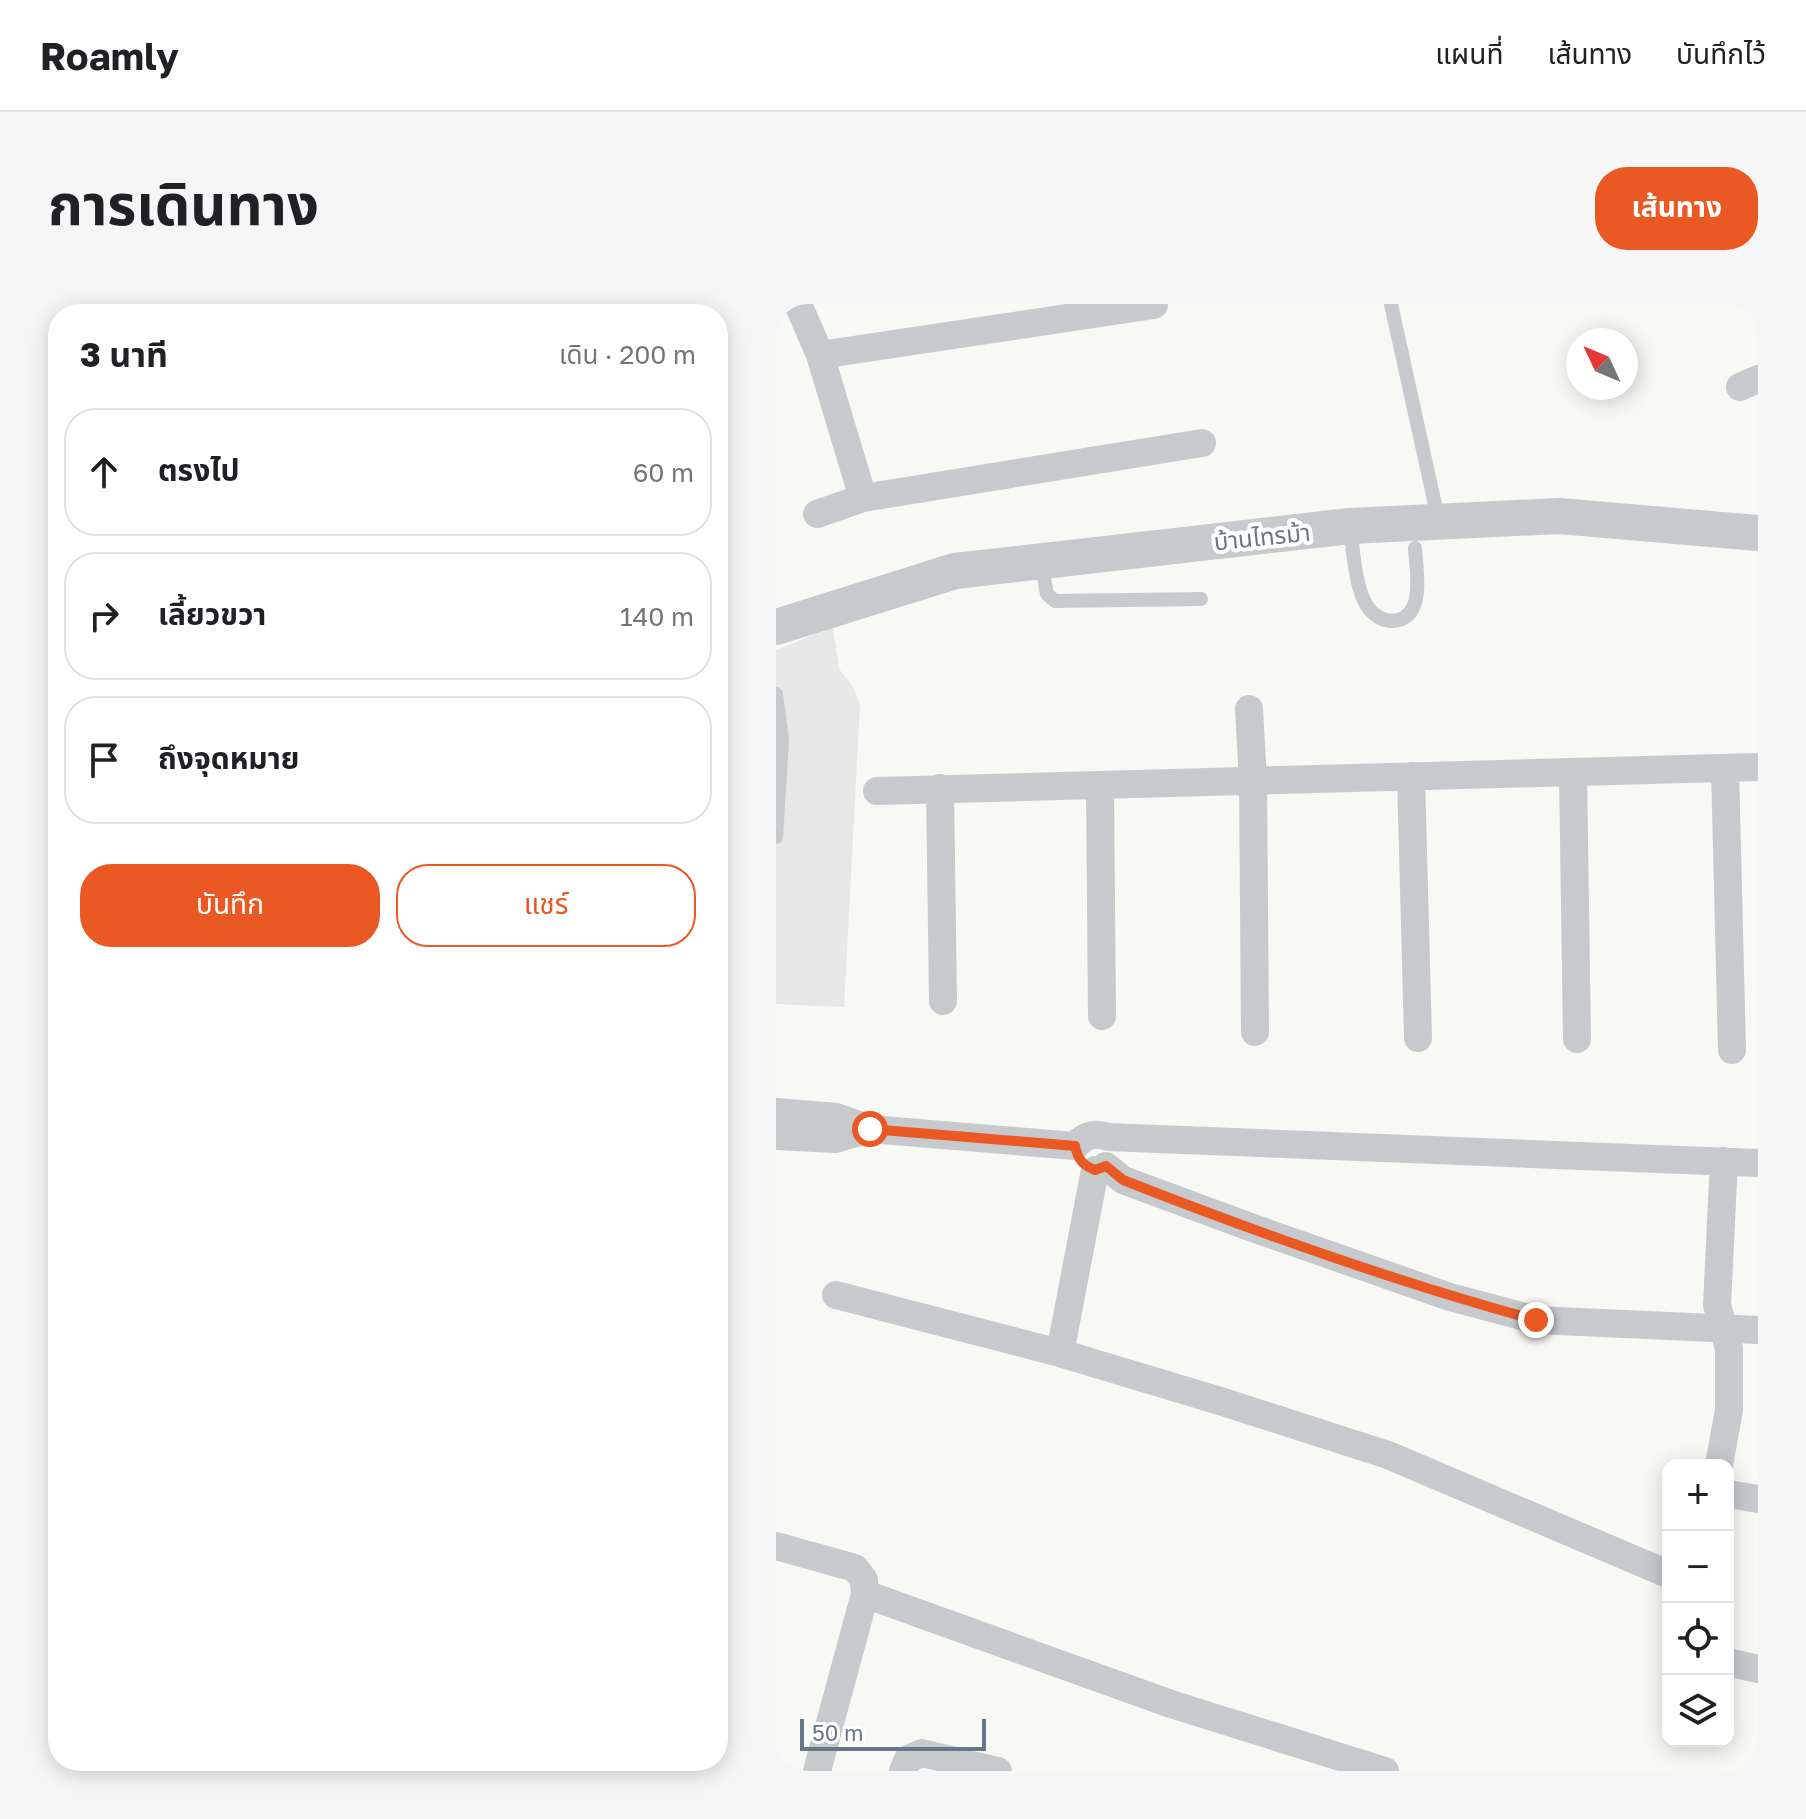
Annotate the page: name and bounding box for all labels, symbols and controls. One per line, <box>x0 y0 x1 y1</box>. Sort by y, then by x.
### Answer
text: Roamly <box>40 33 179 78</box>
text: แผนที่ <box>1435 37 1503 70</box>
text: เส้นทาง <box>1547 37 1632 70</box>
text: บันทึกไว้ <box>1676 37 1766 70</box>
button: เส้นทาง <box>1595 167 1758 250</box>
text: การเดินทาง <box>48 170 319 237</box>
north arrow <box>1566 328 1638 400</box>
text: 3 นาที <box>80 334 168 374</box>
text: เดิน · 200 m <box>559 339 696 370</box>
icon: ahead <box>82 450 126 494</box>
text: ตรงไป <box>158 452 240 488</box>
text: 60 m <box>633 457 694 488</box>
street label: บ้านไทรม้า <box>1212 517 1312 555</box>
icon: right <box>82 594 126 638</box>
text: เลี้ยวขวา <box>158 596 266 632</box>
text: 140 m <box>620 601 694 632</box>
icon: arrive <box>82 738 126 782</box>
text: ถึงจุดหมาย <box>158 740 299 776</box>
button: บันทึก <box>80 864 380 947</box>
button: แชร์ <box>396 864 696 947</box>
route start <box>852 1111 888 1147</box>
route end <box>1518 1302 1554 1338</box>
map controls <box>1662 1459 1734 1747</box>
button: + <box>1662 1459 1734 1531</box>
button: − <box>1662 1531 1734 1603</box>
button: locate <box>1662 1603 1734 1675</box>
button: layers <box>1662 1675 1734 1747</box>
scale bar <box>800 1715 986 1751</box>
text: 50 m <box>812 1719 863 1746</box>

